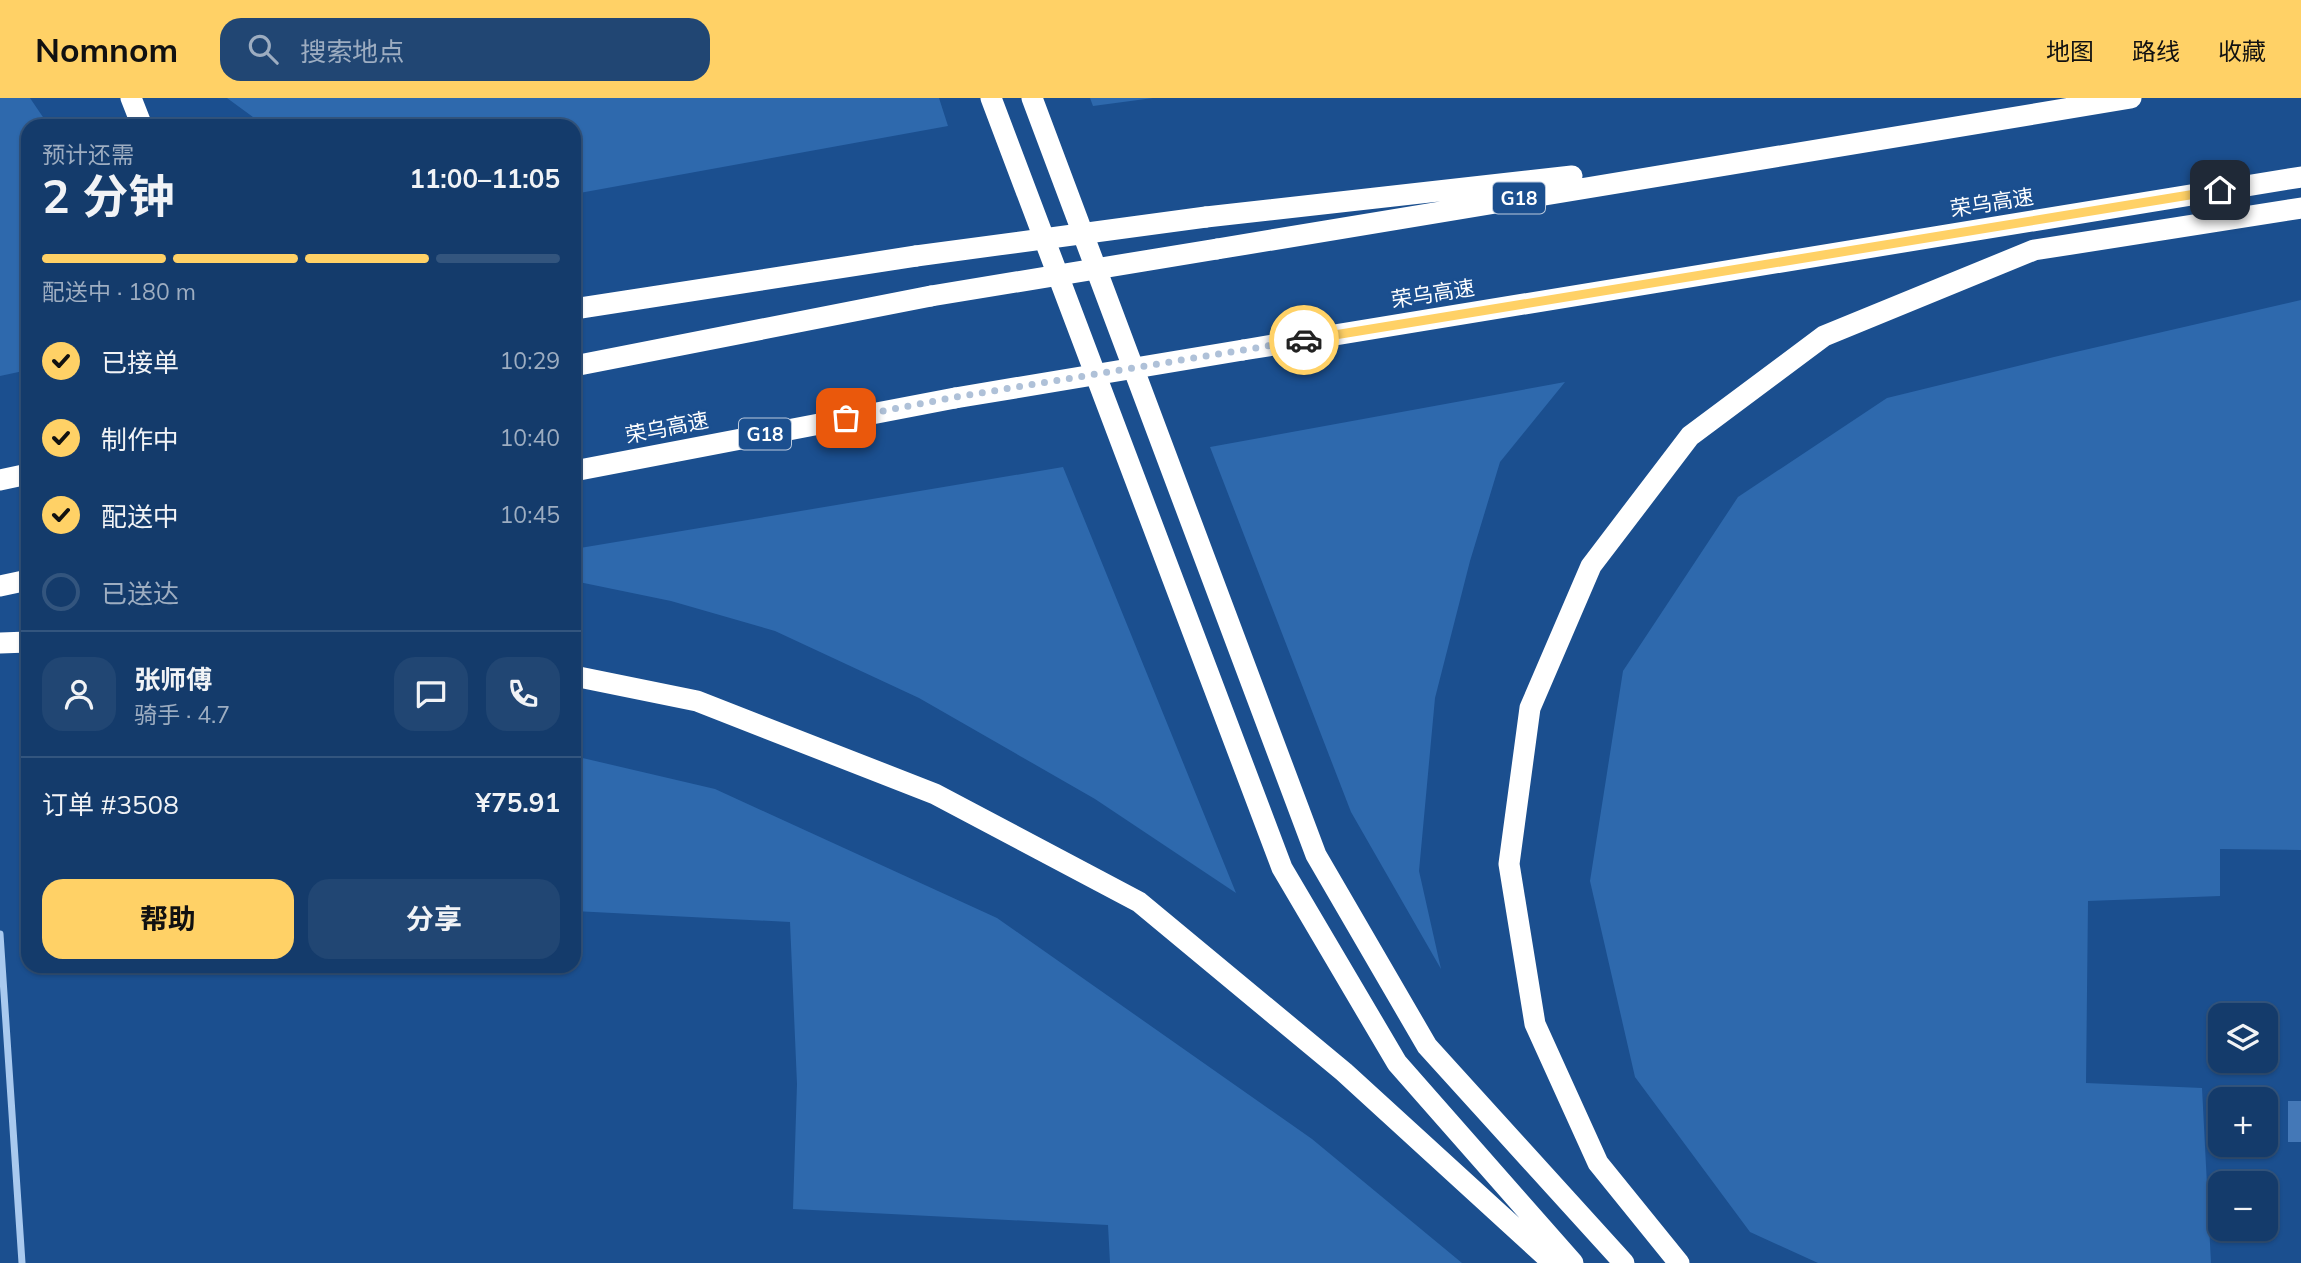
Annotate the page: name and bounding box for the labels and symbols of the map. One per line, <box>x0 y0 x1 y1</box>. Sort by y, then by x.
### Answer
pin <box>2190 160 2250 220</box>
road number: G18 <box>1493 183 1545 214</box>
street label: 荣乌高速 <box>1948 183 2035 221</box>
street label: 荣乌高速 <box>1389 274 1476 312</box>
courier <box>1269 305 1339 375</box>
pin <box>816 388 876 448</box>
street label: 荣乌高速 <box>623 406 711 448</box>
road number: G18 <box>739 418 791 450</box>

